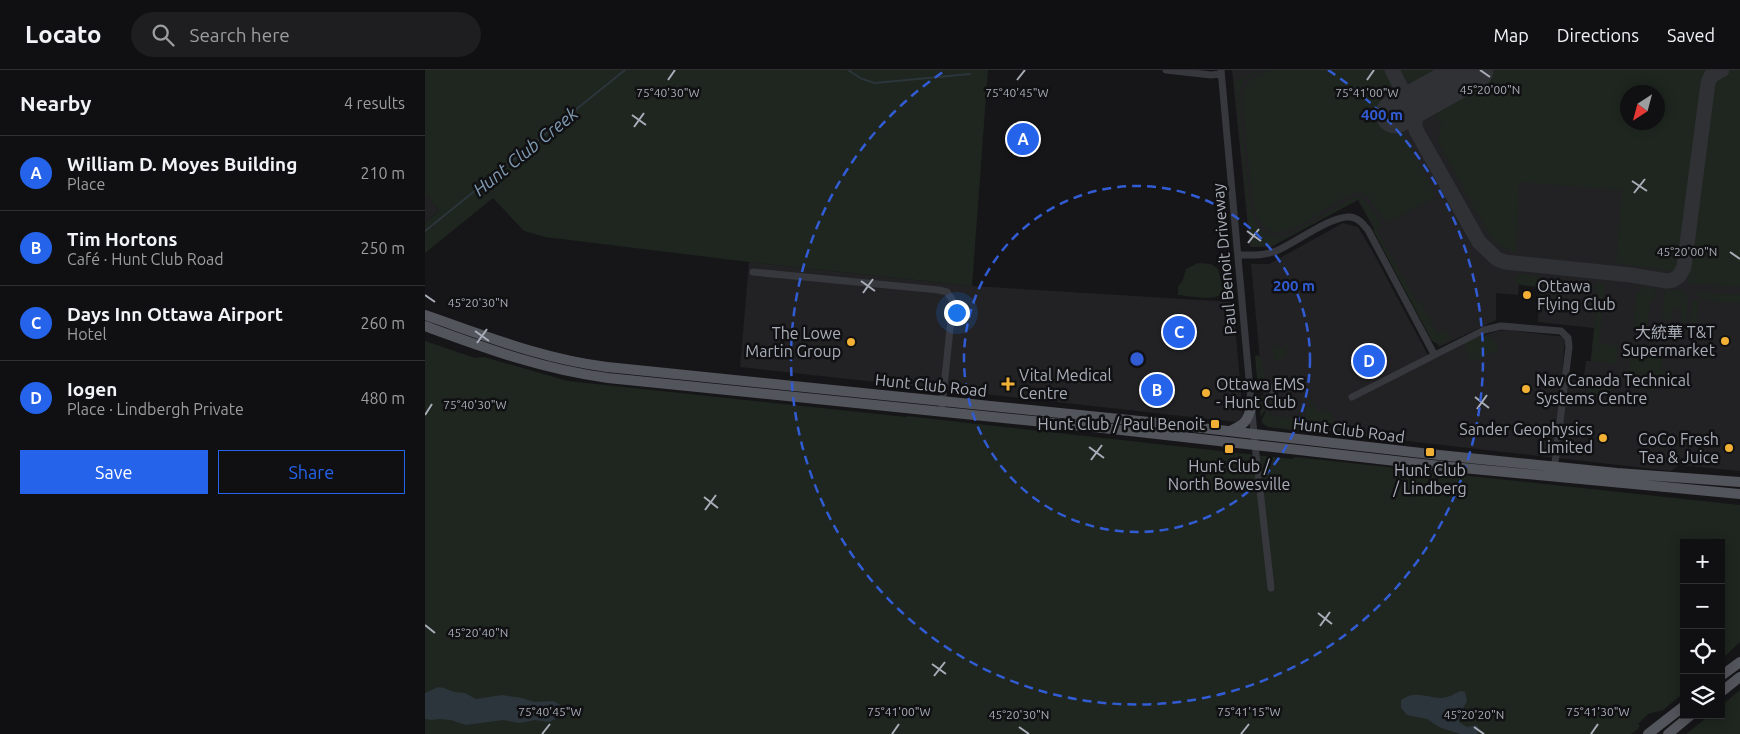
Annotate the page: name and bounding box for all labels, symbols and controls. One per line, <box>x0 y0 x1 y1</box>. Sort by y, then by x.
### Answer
search box <box>131 12 481 57</box>
text: Locato <box>25 21 101 48</box>
icon: search <box>149 21 177 49</box>
text: Search here <box>189 24 290 46</box>
text: Map <box>1493 25 1529 45</box>
text: Directions <box>1557 25 1639 45</box>
text: Saved <box>1667 25 1715 45</box>
text: 45°20'00"N <box>1460 83 1520 96</box>
north arrow <box>1620 85 1665 130</box>
text: 75°40'30"W <box>636 86 700 99</box>
text: 75°40'45"W <box>985 86 1049 99</box>
text: 75°41'00"W <box>1335 86 1399 99</box>
text: Nearby <box>20 91 91 115</box>
text: 4 results <box>344 94 405 112</box>
water label: Hunt Club Creek <box>469 102 582 199</box>
text: 400 m <box>1361 106 1403 123</box>
pin: A <box>1007 120 1039 158</box>
text: William D. Moyes Building <box>67 153 297 175</box>
text: A <box>30 164 42 182</box>
text: 210 m <box>360 164 405 182</box>
text: Place <box>67 175 105 193</box>
street label: Paul Benoit Driveway <box>1208 182 1240 336</box>
text: Tim Hortons <box>67 228 178 250</box>
text: B <box>31 239 41 257</box>
text: 250 m <box>360 239 405 257</box>
text: 45°20'00"N <box>1657 245 1717 258</box>
text: Café · Hunt Club Road <box>67 250 224 268</box>
text: 200 m <box>1273 277 1315 294</box>
place label: Ottawa Flying Club <box>1537 277 1616 313</box>
marker: Ottawa Flying Club <box>1521 289 1533 301</box>
text: 45°20'30"N <box>448 296 508 309</box>
your location <box>944 300 970 326</box>
text: Days Inn Ottawa Airport <box>67 303 283 325</box>
pin: C <box>1163 313 1195 351</box>
text: C <box>31 314 41 332</box>
text: 260 m <box>360 314 405 332</box>
place label: 大統華 T&T Supermarket <box>1622 323 1716 359</box>
place label: The Lowe Martin Group <box>745 324 841 360</box>
text: Hotel <box>67 325 107 343</box>
marker: 大統華 T&T Supermarket <box>1719 335 1731 347</box>
marker: The Lowe Martin Group <box>845 336 857 348</box>
pin: D <box>1353 342 1385 380</box>
centre of rings <box>1128 350 1146 368</box>
place label: Vital Medical Centre <box>1019 366 1112 402</box>
street label: Hunt Club Road <box>874 370 988 400</box>
pin: B <box>1141 371 1173 409</box>
place label: Nav Canada Technical Systems Centre <box>1536 371 1690 407</box>
place label: Ottawa EMS - Hunt Club <box>1216 375 1305 411</box>
marker: Vital Medical Centre <box>1001 377 1015 391</box>
text: Iogen <box>67 378 117 400</box>
marker: Nav Canada Technical Systems Centre <box>1520 383 1532 395</box>
marker: Ottawa EMS - Hunt Club <box>1200 387 1212 399</box>
text: D <box>30 389 42 407</box>
text: 480 m <box>360 389 405 407</box>
text: 75°40'30"W <box>443 398 507 411</box>
text: Place · Lindbergh Private <box>67 400 244 418</box>
street label: Hunt Club Road <box>1292 414 1406 446</box>
place label: Hunt Club / Paul Benoit <box>1038 415 1206 433</box>
marker: Hunt Club / Paul Benoit <box>1209 418 1221 430</box>
place label: Sander Geophysics Limited <box>1459 420 1593 456</box>
place label: CoCo Fresh Tea & Juice <box>1638 430 1719 466</box>
marker: Sander Geophysics Limited <box>1597 432 1609 444</box>
marker: CoCo Fresh Tea & Juice <box>1723 442 1735 454</box>
marker: Hunt Club / North Bowesville <box>1223 443 1235 455</box>
marker: Hunt Club / Lindberg <box>1424 446 1436 458</box>
button: Save <box>20 450 208 494</box>
button: Share <box>218 450 405 494</box>
place label: Hunt Club / North Bowesville <box>1168 457 1290 493</box>
place label: Hunt Club / Lindberg <box>1392 461 1467 497</box>
map controls <box>1680 539 1725 719</box>
button: + <box>1680 539 1725 584</box>
button: − <box>1680 584 1725 629</box>
text: 45°20'40"N <box>448 626 508 639</box>
button: locate <box>1680 629 1725 674</box>
button: layers <box>1680 674 1725 719</box>
text: 75°40'45"W <box>518 705 582 718</box>
text: 75°41'00"W <box>867 705 931 718</box>
text: 75°41'15"W <box>1217 705 1281 718</box>
text: 75°41'30"W <box>1566 705 1630 718</box>
text: 45°20'30"N <box>989 708 1049 721</box>
text: 45°20'20"N <box>1444 708 1504 721</box>

